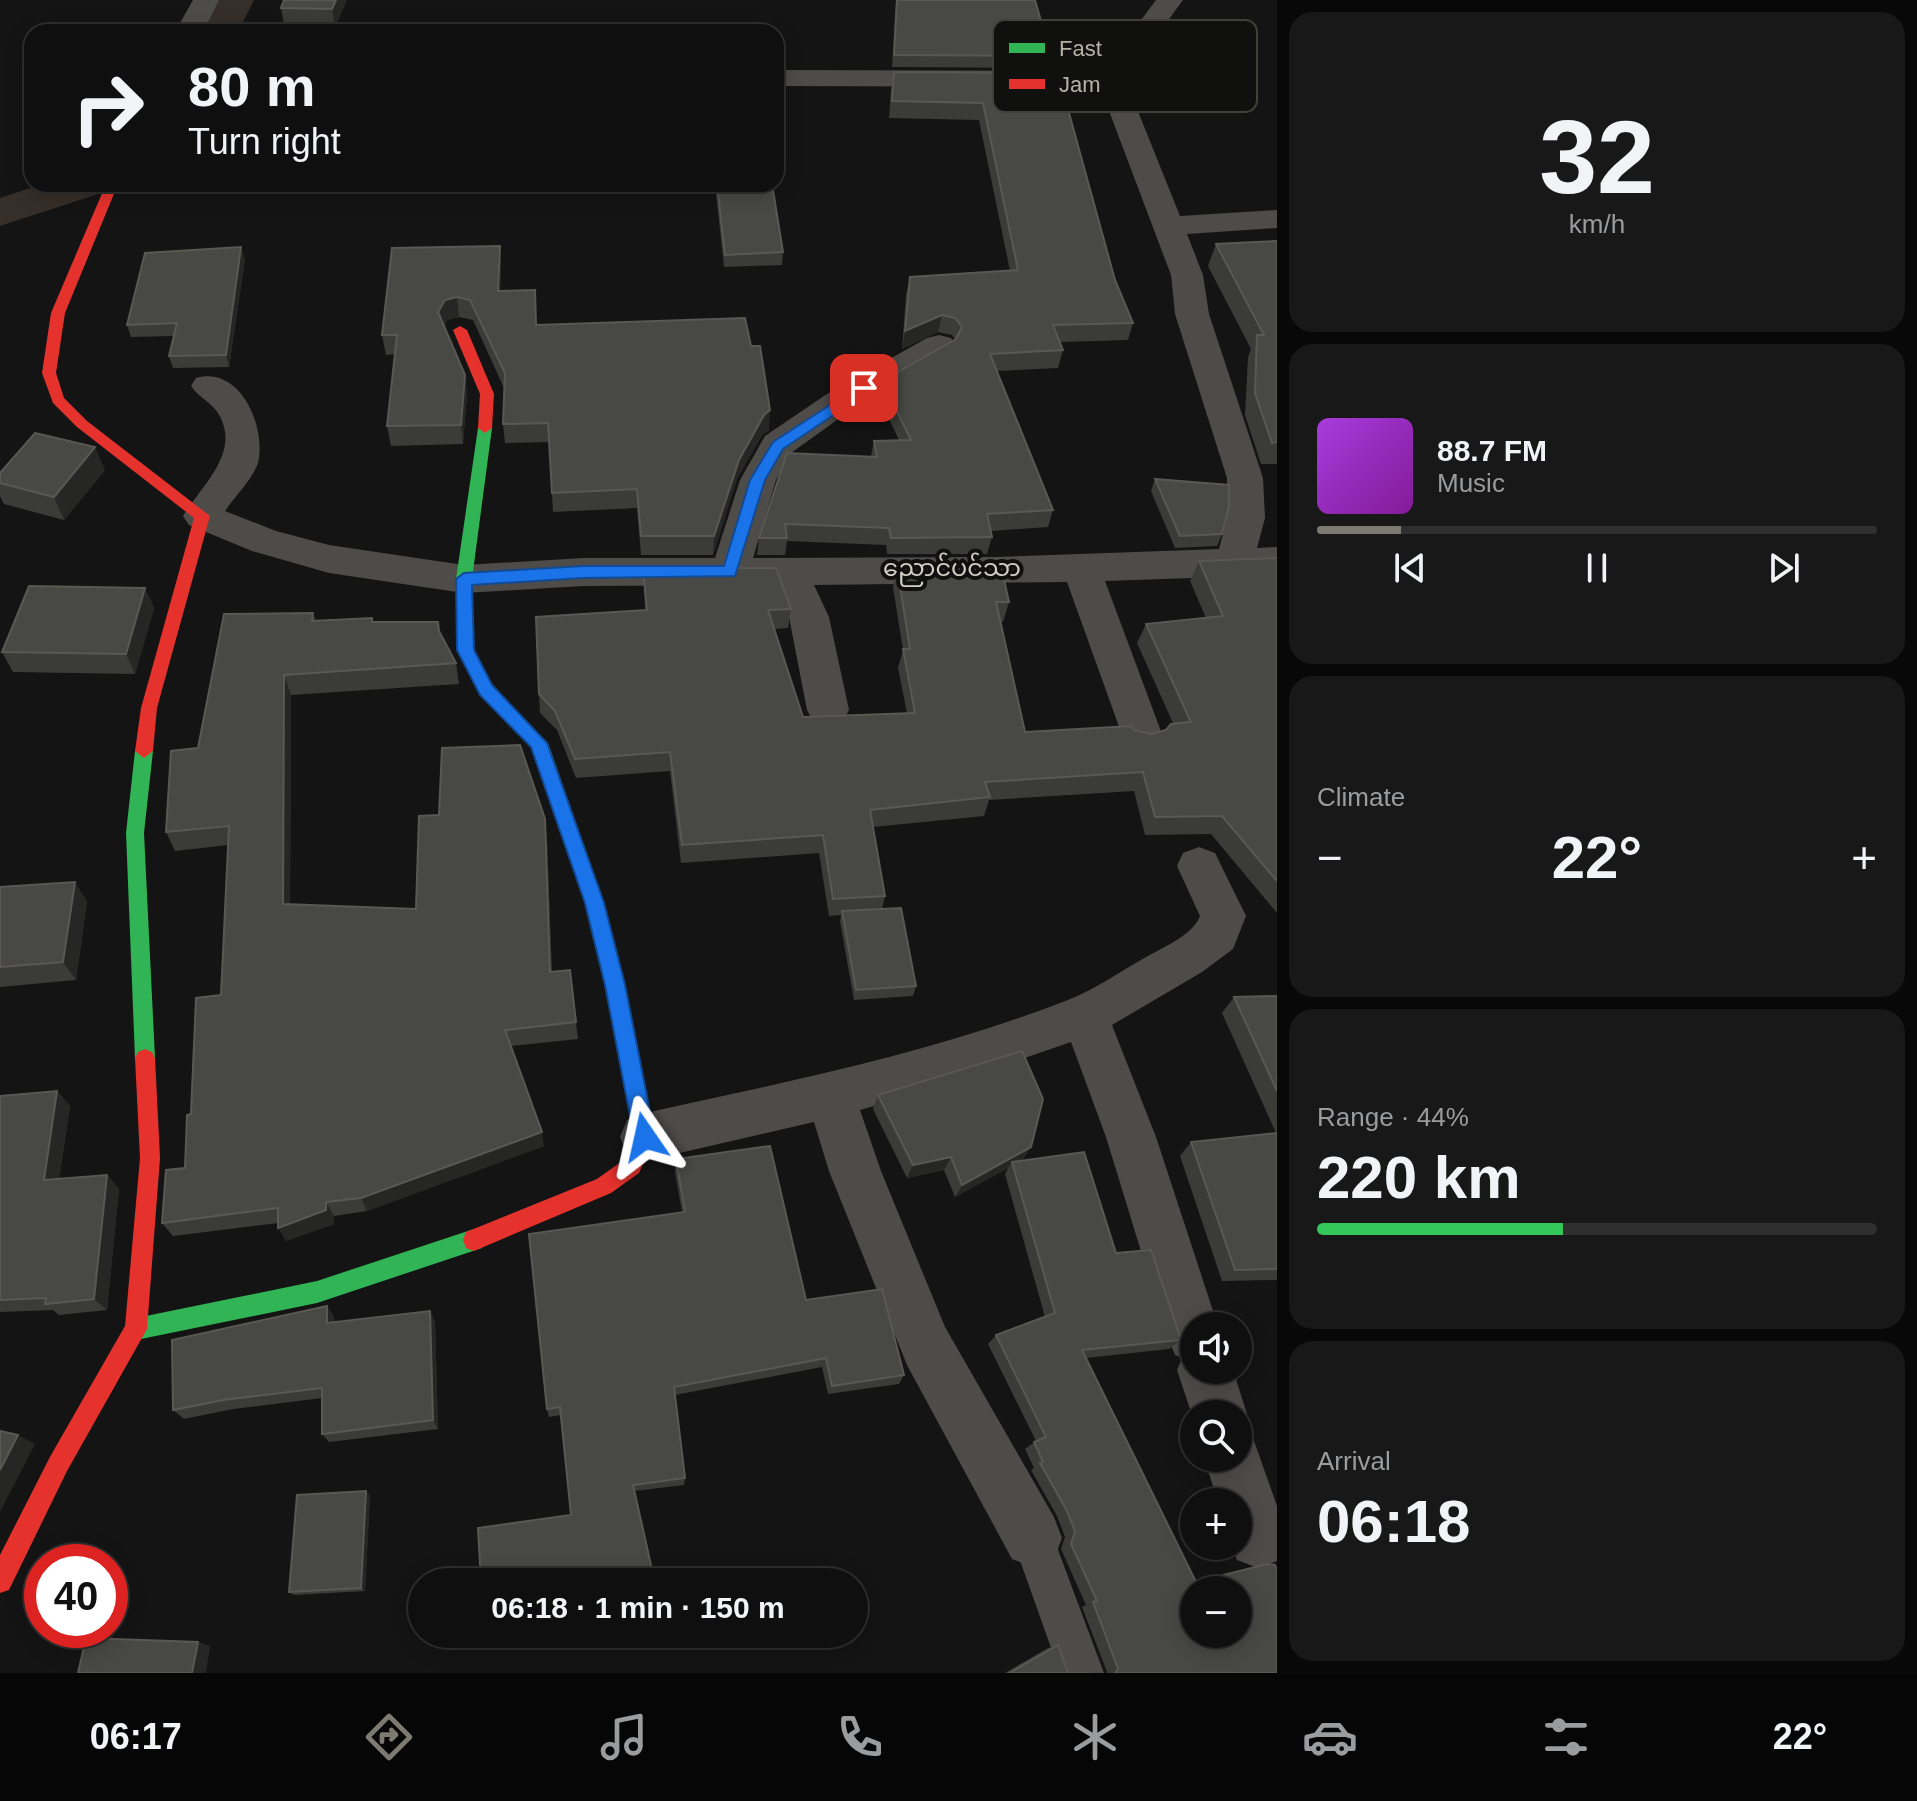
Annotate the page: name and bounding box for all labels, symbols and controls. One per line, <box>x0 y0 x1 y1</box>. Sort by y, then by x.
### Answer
legend <box>993 20 1257 112</box>
text: Fast <box>1059 36 1102 61</box>
text: 80 m <box>188 55 316 118</box>
icon: right <box>56 56 160 160</box>
text: Jam <box>1059 72 1101 97</box>
text: 32 <box>1539 99 1655 215</box>
text: Turn right <box>188 121 341 162</box>
text: km/h <box>1569 209 1625 239</box>
pin <box>830 354 898 422</box>
icon: arrive <box>842 366 886 410</box>
text: 88.7 FM <box>1437 434 1547 467</box>
text: Music <box>1437 468 1505 498</box>
icon: previous <box>1388 546 1432 590</box>
icon: pause <box>1575 546 1619 590</box>
icon: next <box>1762 546 1806 590</box>
district label: ညောင်ပင်သာ <box>883 552 1021 587</box>
text: Climate <box>1317 782 1405 812</box>
text: 22° <box>1552 824 1642 891</box>
text: − <box>1317 833 1343 882</box>
text: + <box>1851 833 1877 882</box>
position arrow <box>603 1095 687 1179</box>
text: Range · 44% <box>1317 1102 1469 1132</box>
text: 220 km <box>1317 1144 1521 1211</box>
map controls <box>1180 1312 1252 1648</box>
button: sound <box>1180 1312 1252 1384</box>
button: search <box>1180 1400 1252 1472</box>
text: Arrival <box>1317 1446 1391 1476</box>
button: + <box>1180 1488 1252 1560</box>
text: 06:18 <box>1317 1488 1470 1555</box>
speed limit sign: 40 <box>24 1544 128 1648</box>
button: − <box>1180 1576 1252 1648</box>
text: 06:18 · 1 min · 150 m <box>491 1591 785 1624</box>
icon: directions <box>361 1709 417 1765</box>
icon: music <box>596 1709 652 1765</box>
icon: phone <box>832 1709 888 1765</box>
icon: climate <box>1067 1709 1123 1765</box>
icon: car <box>1302 1709 1358 1765</box>
icon: filters <box>1538 1709 1594 1765</box>
text: 06:17 <box>90 1716 182 1757</box>
text: 22° <box>1773 1716 1827 1757</box>

